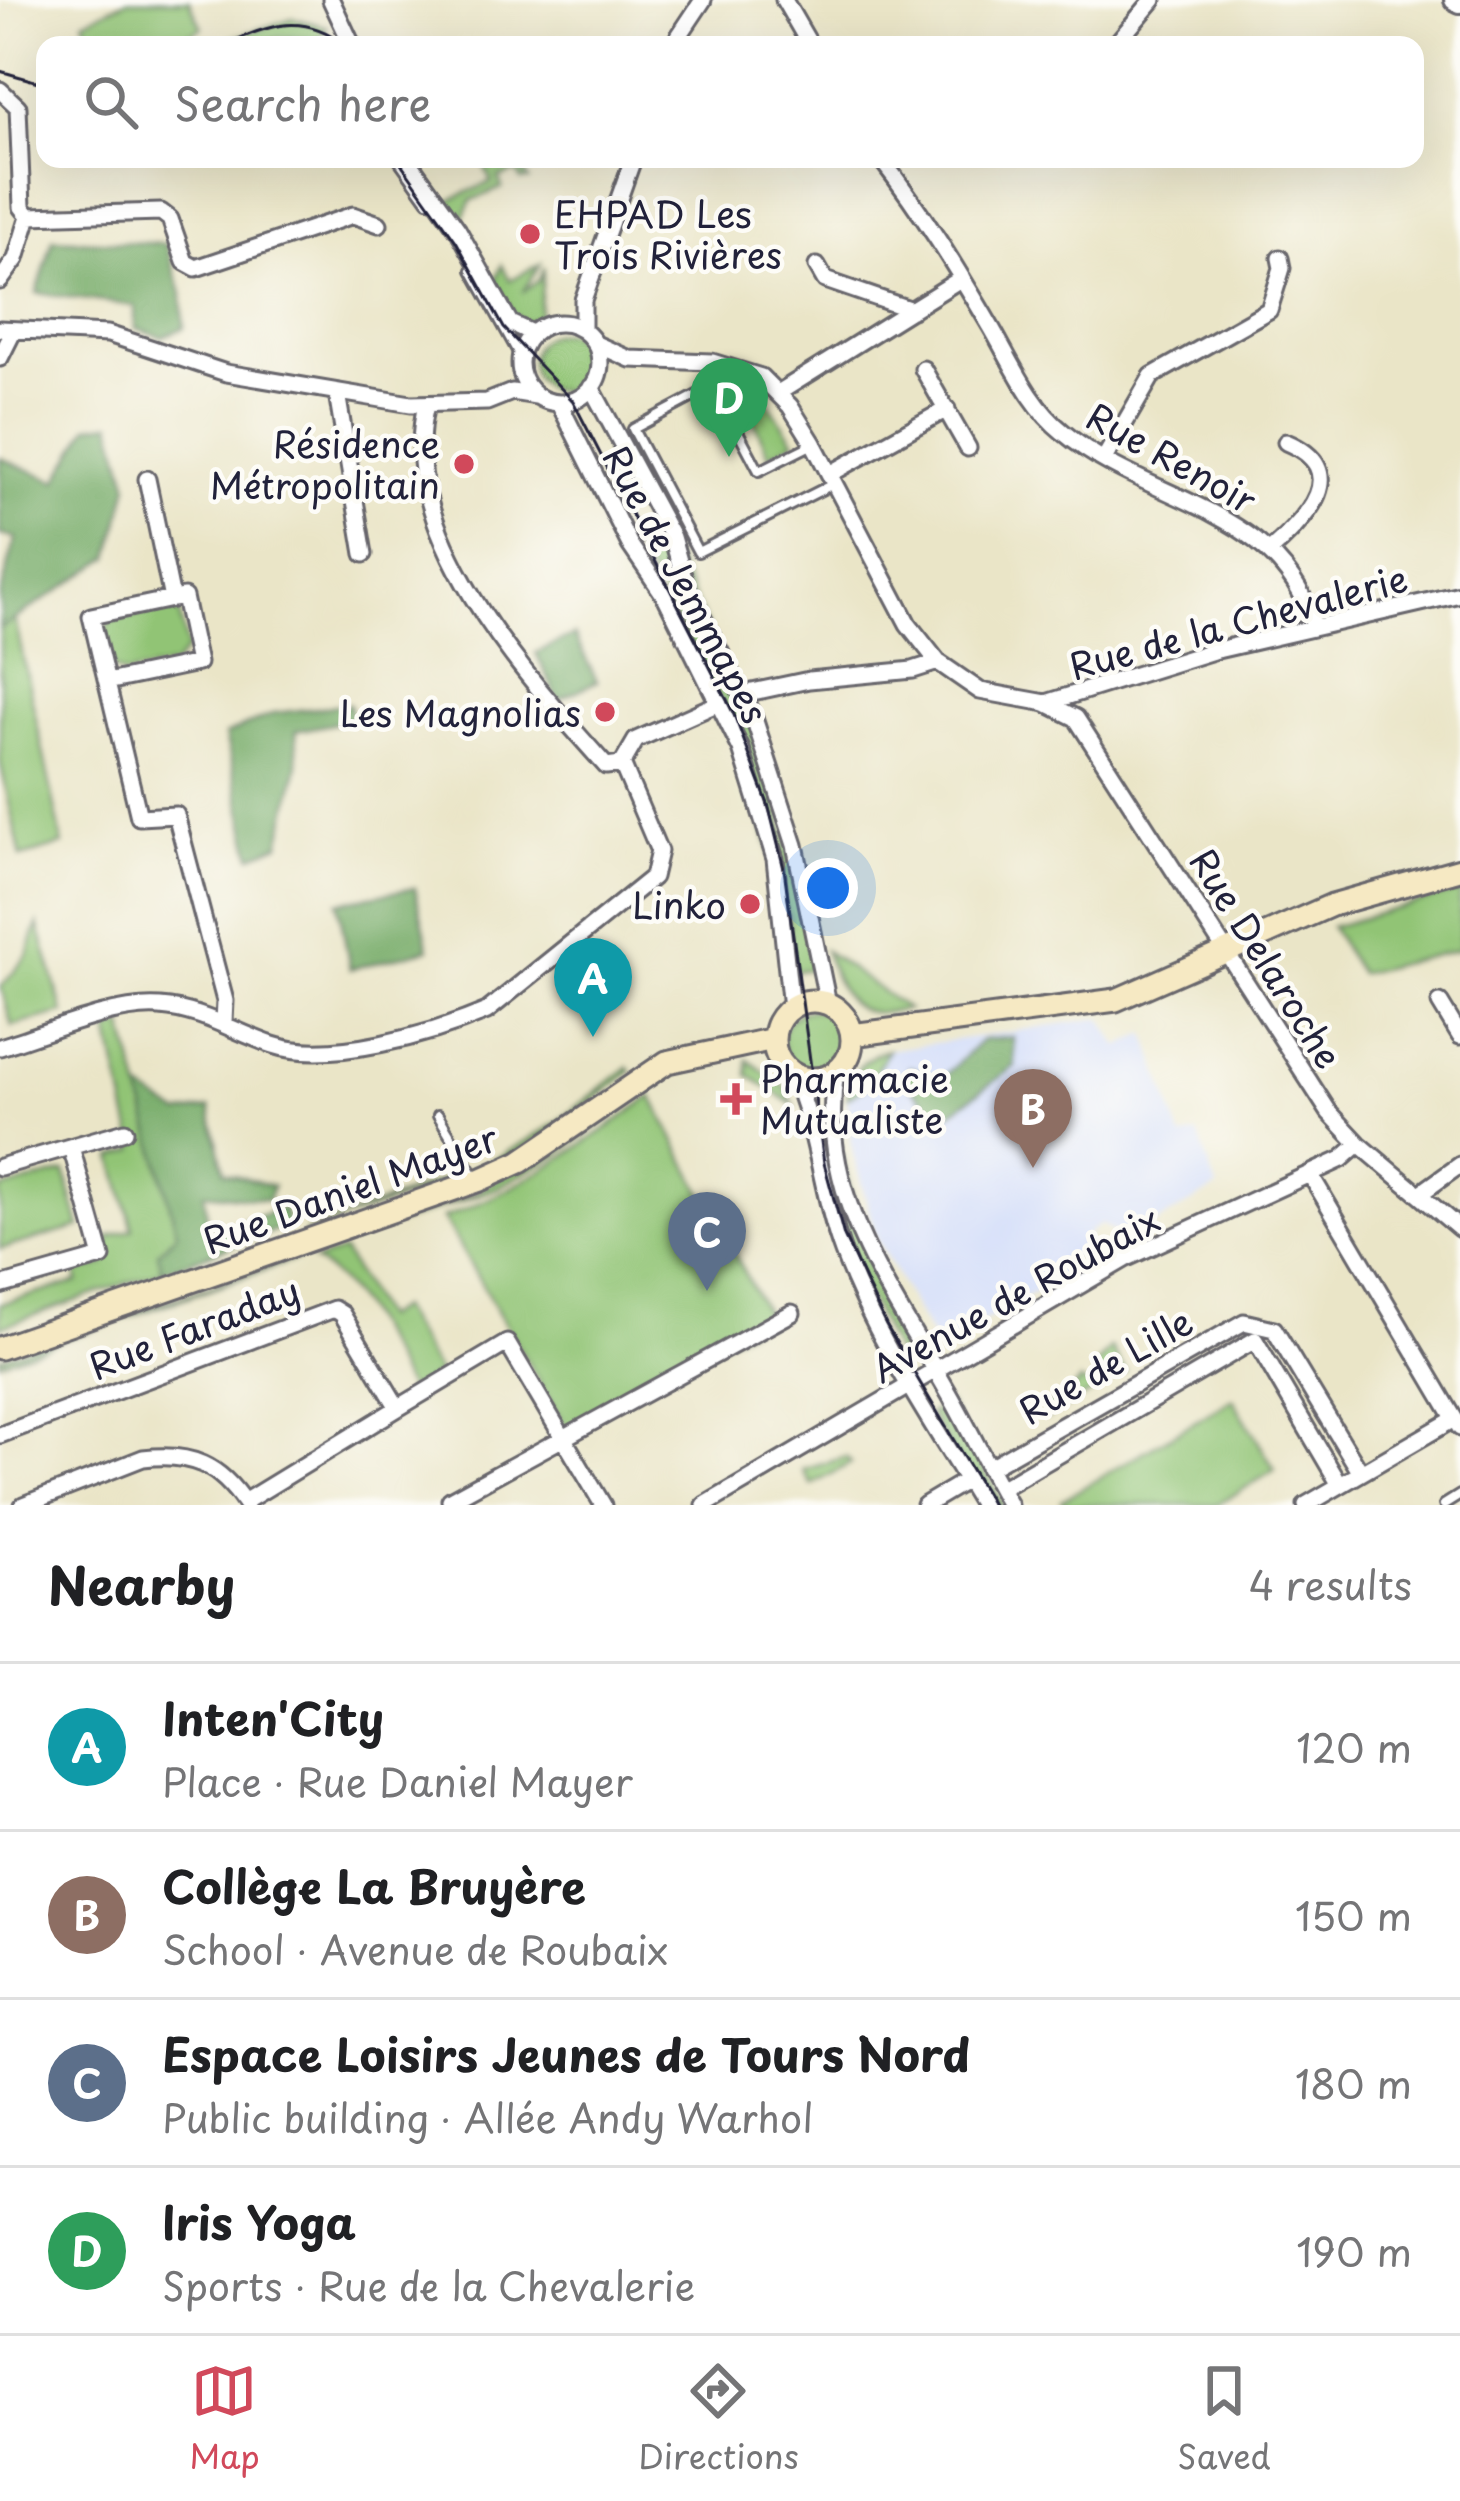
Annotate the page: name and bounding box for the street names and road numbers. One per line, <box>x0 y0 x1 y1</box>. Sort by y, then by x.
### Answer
street label: Rue Renoir <box>1077 388 1267 526</box>
street label: Rue de Jemmapes <box>591 436 783 732</box>
street label: Rue de la Chevalerie <box>1063 550 1413 692</box>
street label: Rue Delaroche <box>1178 838 1356 1078</box>
street label: Rue Daniel Mayer <box>195 1110 505 1266</box>
street label: Avenue de Roubaix <box>861 1191 1169 1395</box>
street label: Rue Faraday <box>81 1262 307 1392</box>
street label: Rue de Lille <box>1008 1294 1202 1436</box>

